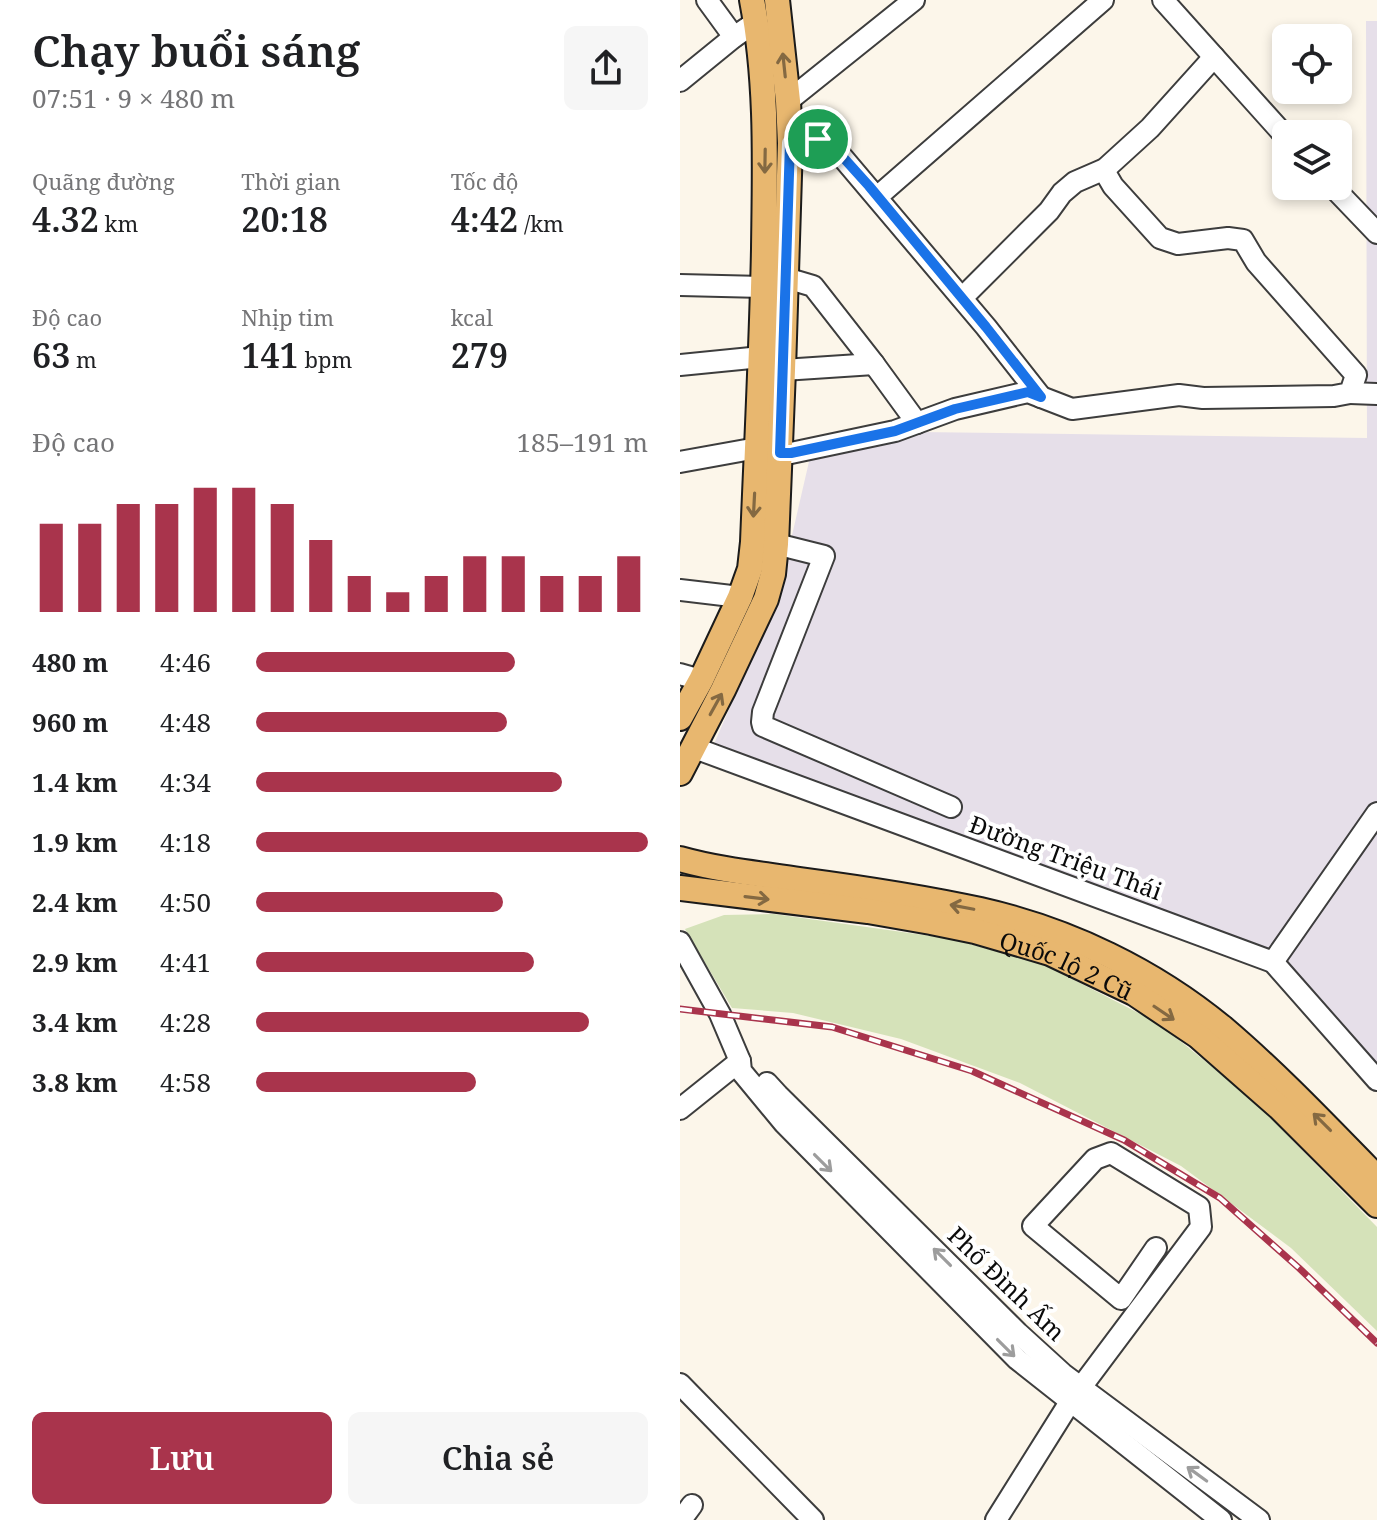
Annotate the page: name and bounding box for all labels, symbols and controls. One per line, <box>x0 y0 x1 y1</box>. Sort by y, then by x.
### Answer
text: Chạy buổi sáng <box>32 20 360 80</box>
map controls <box>1272 24 1352 200</box>
button: locate <box>1272 24 1352 104</box>
button: share <box>564 26 648 110</box>
one-way arrow <box>777 52 792 79</box>
text: 07:51 · 9 × 480 m <box>32 80 235 116</box>
pin <box>784 105 852 173</box>
icon: arrive <box>796 117 840 161</box>
button: layers <box>1272 120 1352 200</box>
one-way arrow <box>758 147 773 174</box>
text: Quãng đường <box>32 166 175 196</box>
text: Thời gian <box>241 166 341 196</box>
text: Tốc độ <box>451 166 518 196</box>
text: 4.32 <box>32 196 99 242</box>
text: 20:18 <box>241 196 328 242</box>
text: 4:42 <box>451 196 518 242</box>
text: km <box>99 208 138 238</box>
text: /km <box>518 208 564 238</box>
text: Độ cao <box>32 302 102 332</box>
text: Nhịp tim <box>241 302 334 332</box>
text: kcal <box>451 302 493 332</box>
text: 63 <box>32 332 70 378</box>
text: 141 <box>241 332 299 378</box>
text: 279 <box>451 332 508 378</box>
text: m <box>70 344 97 374</box>
text: bpm <box>299 344 352 374</box>
text: Độ cao <box>32 424 115 460</box>
text: 185–191 m <box>516 424 648 460</box>
one-way arrow <box>747 491 762 518</box>
text: 480 m <box>32 644 108 680</box>
text: 4:46 <box>160 644 211 680</box>
one-way arrow <box>708 693 724 716</box>
text: 960 m <box>32 704 108 740</box>
text: 4:48 <box>160 704 211 740</box>
text: 1.4 km <box>32 764 118 800</box>
text: 4:34 <box>160 764 211 800</box>
street label: Đường Triệu Thái <box>965 807 1167 907</box>
text: 1.9 km <box>32 824 118 860</box>
text: 4:18 <box>160 824 211 860</box>
text: 2.4 km <box>32 884 118 920</box>
text: 4:50 <box>160 884 211 920</box>
one-way arrow <box>744 891 770 906</box>
one-way arrow <box>949 898 975 913</box>
street label: Quốc lộ 2 Cũ <box>996 923 1139 1007</box>
text: 2.9 km <box>32 944 118 980</box>
text: 4:41 <box>160 944 211 980</box>
text: 3.4 km <box>32 1004 118 1040</box>
text: 4:28 <box>160 1004 211 1040</box>
one-way arrow <box>1153 1005 1175 1021</box>
text: 3.8 km <box>32 1064 118 1100</box>
text: 4:58 <box>160 1064 211 1100</box>
one-way arrow <box>1313 1113 1332 1132</box>
one-way arrow <box>814 1153 833 1173</box>
street label: Phố Đình Ấm <box>941 1219 1073 1348</box>
one-way arrow <box>933 1248 952 1267</box>
one-way arrow <box>996 1338 1015 1357</box>
button: Lưu <box>32 1412 332 1504</box>
button: Chia sẻ <box>348 1412 648 1504</box>
one-way arrow <box>1186 1465 1208 1482</box>

